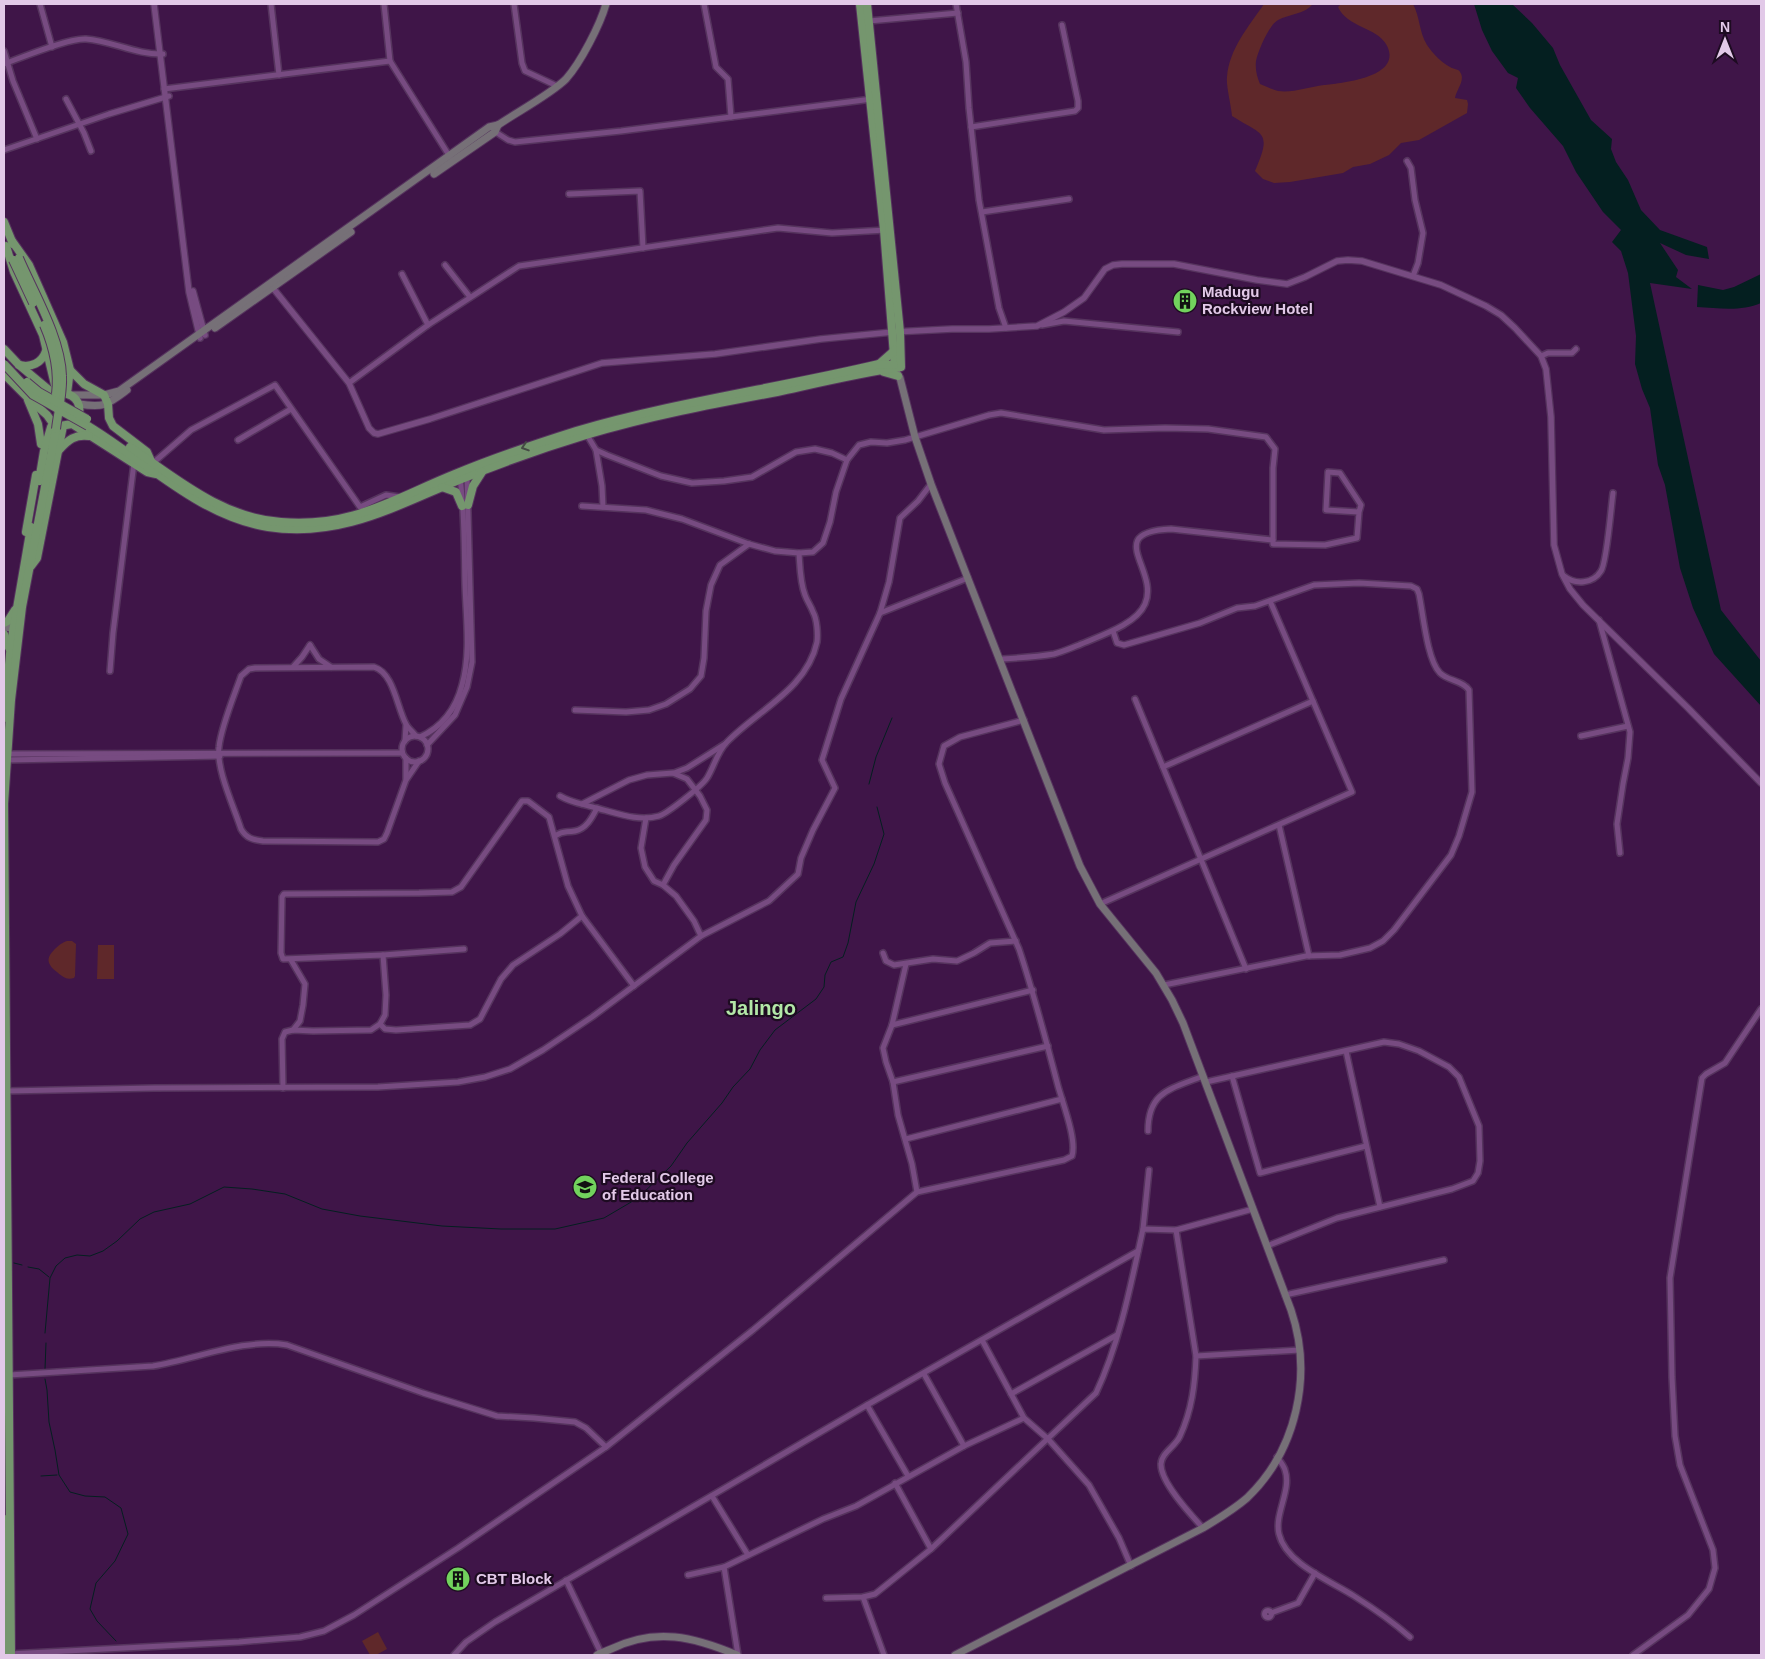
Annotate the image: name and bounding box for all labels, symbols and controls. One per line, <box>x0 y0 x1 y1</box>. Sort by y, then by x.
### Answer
north arrow <box>1700 15 1750 65</box>
text: N <box>1720 19 1730 35</box>
place label: Madugu Rockview Hotel <box>1202 283 1313 317</box>
building icon: Madugu Rockview Hotel <box>1172 288 1198 314</box>
one-way arrow <box>521 442 529 452</box>
district label: Jalingo <box>726 997 796 1019</box>
place label: Federal College of Education <box>602 1169 714 1203</box>
school or university icon: Federal College of Education <box>572 1174 598 1200</box>
building icon: CBT Block <box>445 1566 471 1592</box>
place label: CBT Block <box>476 1570 553 1587</box>

